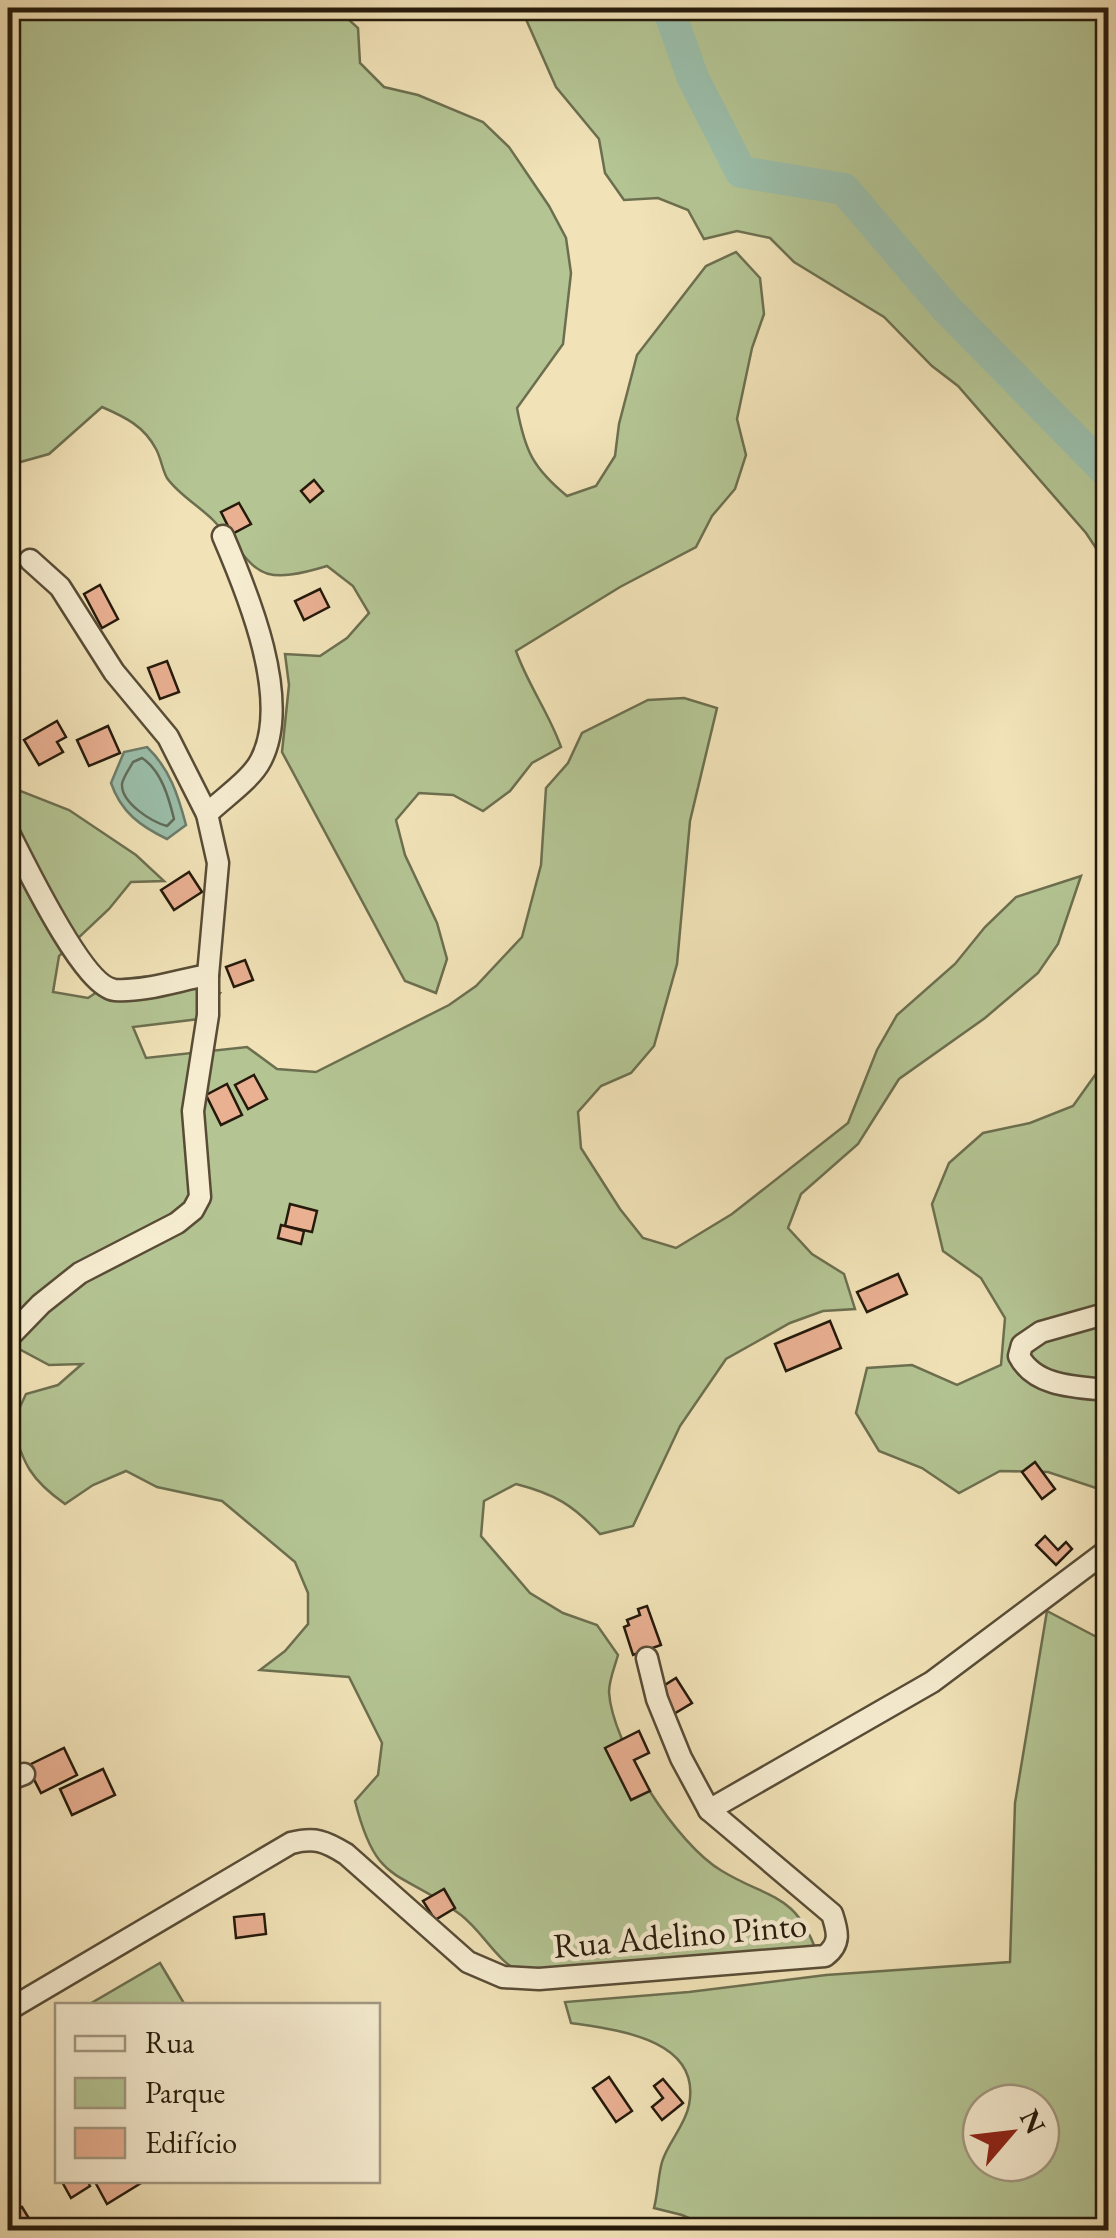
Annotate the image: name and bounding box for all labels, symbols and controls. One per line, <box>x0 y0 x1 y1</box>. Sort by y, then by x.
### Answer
street label: Rua Adelino Pinto <box>551 1901 809 1968</box>
legend <box>55 2003 380 2183</box>
text: Rua <box>145 2023 194 2062</box>
text: Parque <box>145 2073 225 2112</box>
north arrow <box>961 2083 1061 2183</box>
text: N <box>1012 2103 1054 2140</box>
text: Edifício <box>145 2123 237 2162</box>

